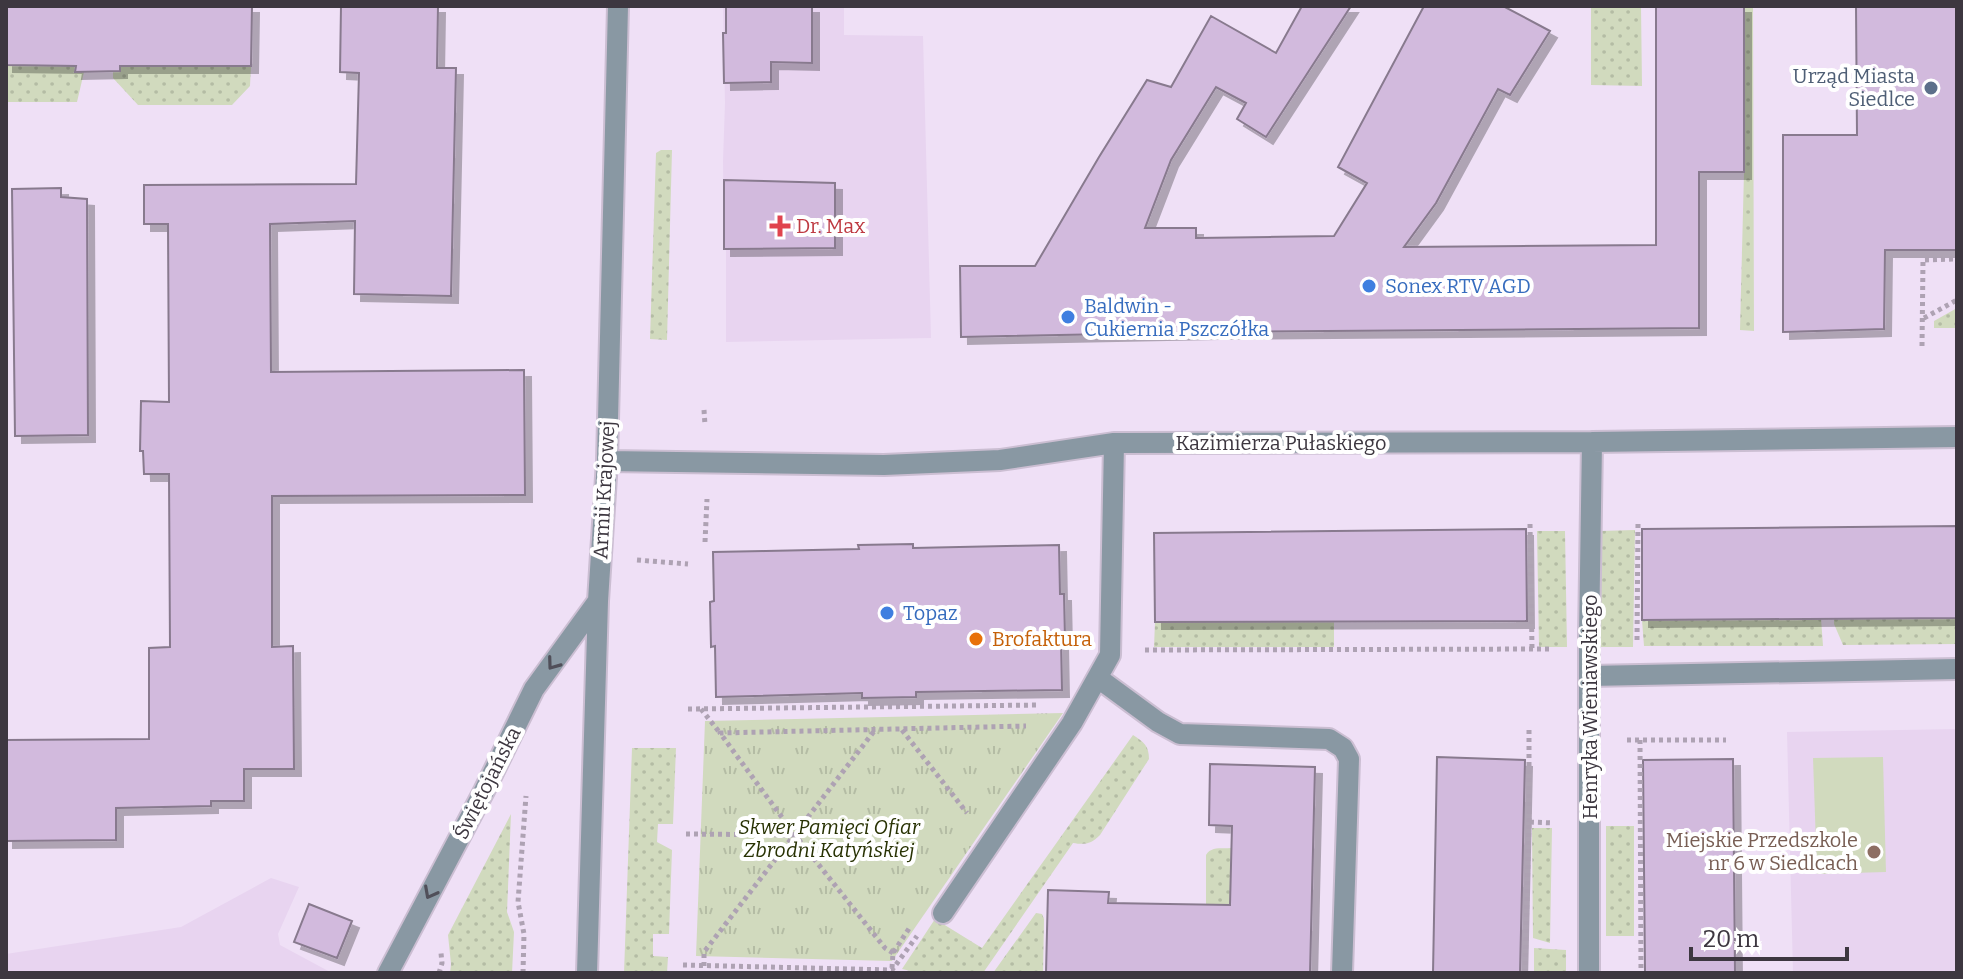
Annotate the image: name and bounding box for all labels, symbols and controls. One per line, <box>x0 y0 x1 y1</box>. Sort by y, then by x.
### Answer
place label: Urząd Miasta Siedlce <box>1793 64 1915 111</box>
marker: Urząd Miasta Siedlce <box>1922 79 1940 97</box>
place label: Dr. Max <box>796 214 865 238</box>
marker: Dr. Max <box>771 217 789 235</box>
place label: Sonex RTV AGD <box>1385 274 1531 298</box>
marker: Sonex RTV AGD <box>1360 277 1378 295</box>
place label: Baldwin - Cukiernia Pszczółka <box>1084 294 1269 341</box>
marker: Baldwin - Cukiernia Pszczółka <box>1059 308 1077 326</box>
street label: Armii Krajowej <box>588 420 621 560</box>
street label: Kazimierza Pułaskiego <box>1176 431 1386 455</box>
street label: Henryka Wieniawskiego <box>1578 594 1602 820</box>
place label: Topaz <box>903 601 958 625</box>
marker: Topaz <box>878 604 896 622</box>
place label: Brofaktura <box>992 627 1092 651</box>
marker: Brofaktura <box>967 630 985 648</box>
one-way arrow <box>548 655 562 670</box>
street label: Świętojańska <box>448 723 526 844</box>
park label: Skwer Pamięci Ofiar Zbrodni Katyńskiej <box>738 815 921 863</box>
place label: Miejskie Przedszkole nr 6 w Siedlcach <box>1666 828 1859 875</box>
marker: Miejskie Przedszkole nr 6 w Siedlcach <box>1865 843 1883 861</box>
one-way arrow <box>425 885 440 900</box>
scale bar <box>1691 911 1847 961</box>
text: 20 m <box>1703 925 1759 953</box>

